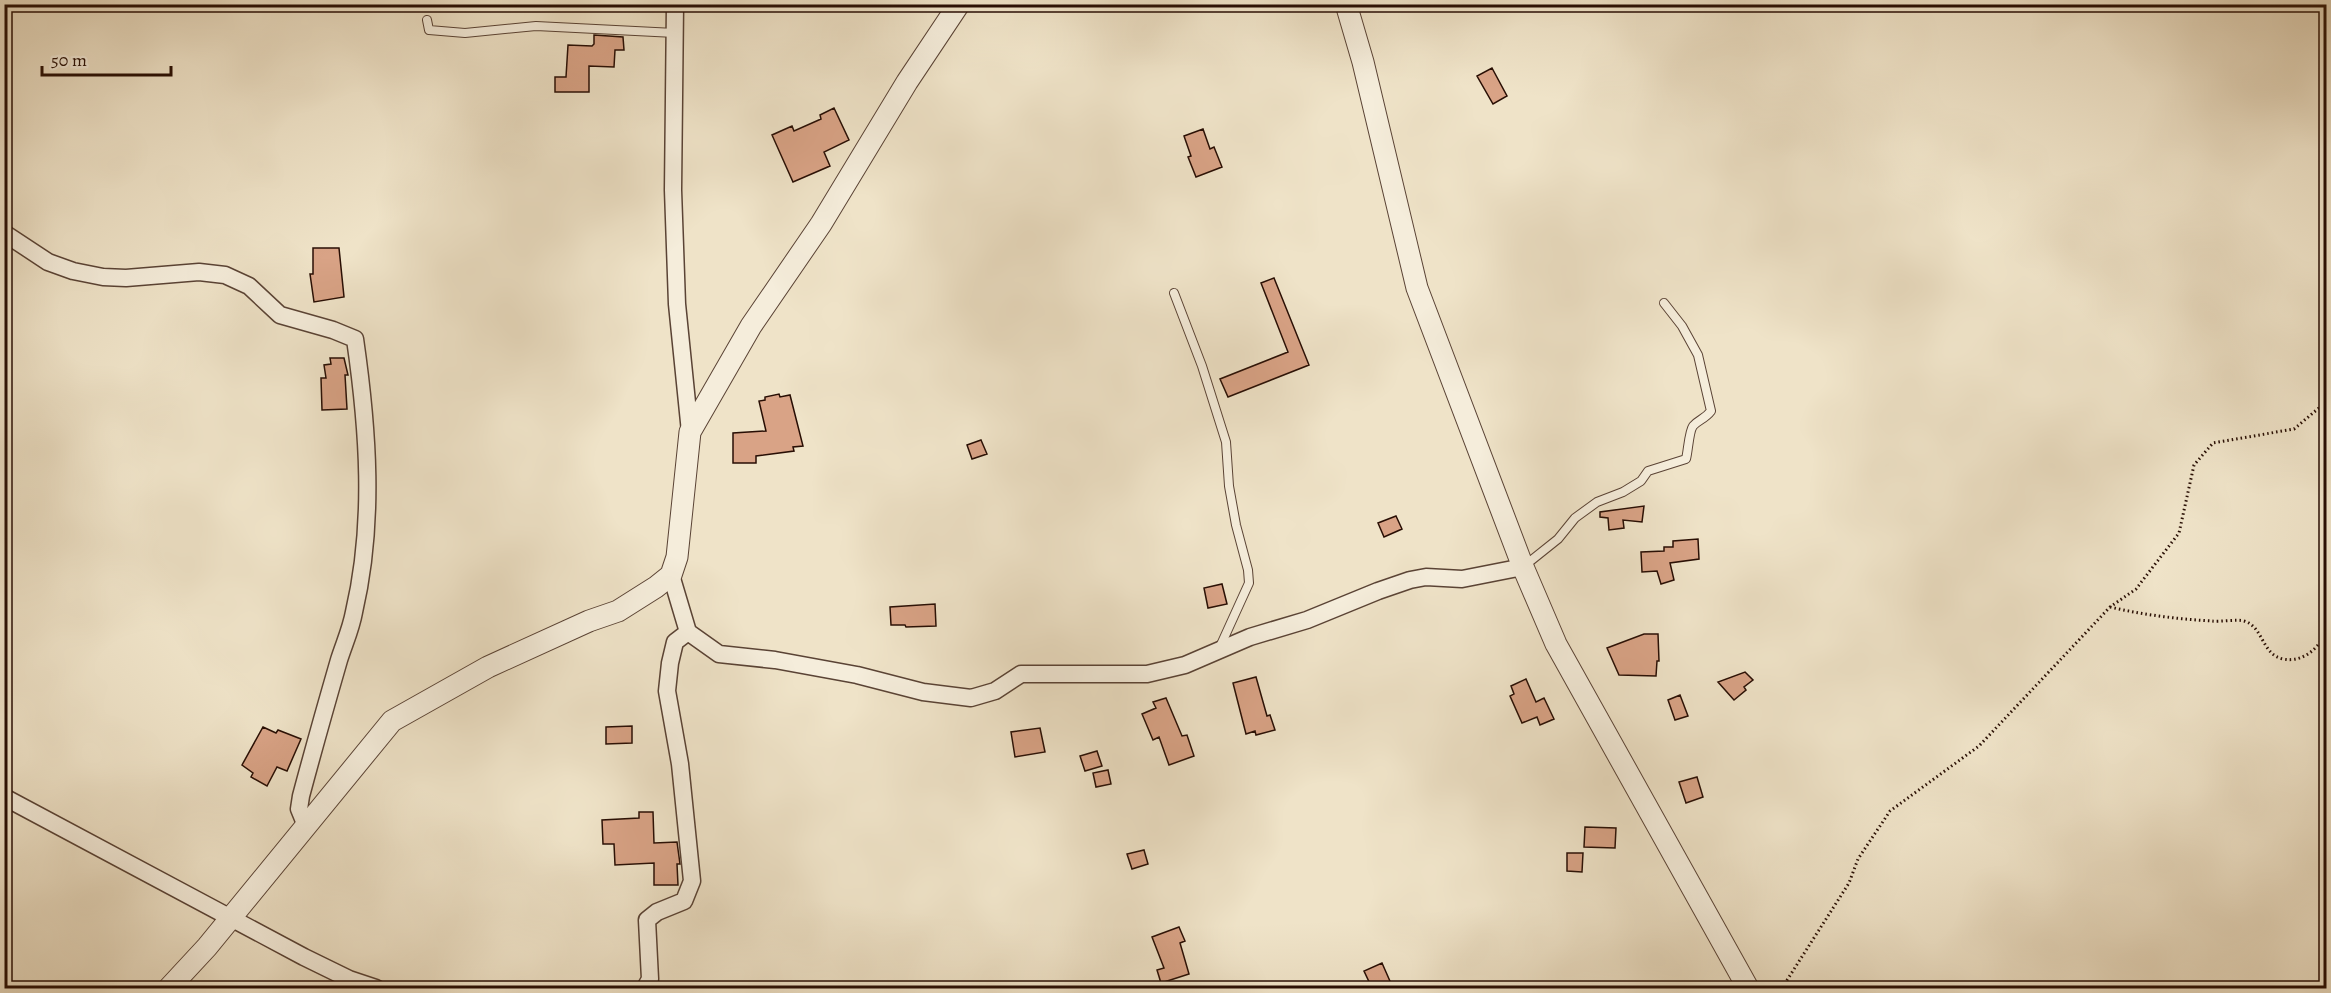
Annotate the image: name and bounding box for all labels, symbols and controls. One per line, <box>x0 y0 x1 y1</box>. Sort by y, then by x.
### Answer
scale bar <box>42 39 171 77</box>
text: 50 m <box>51 48 87 72</box>

